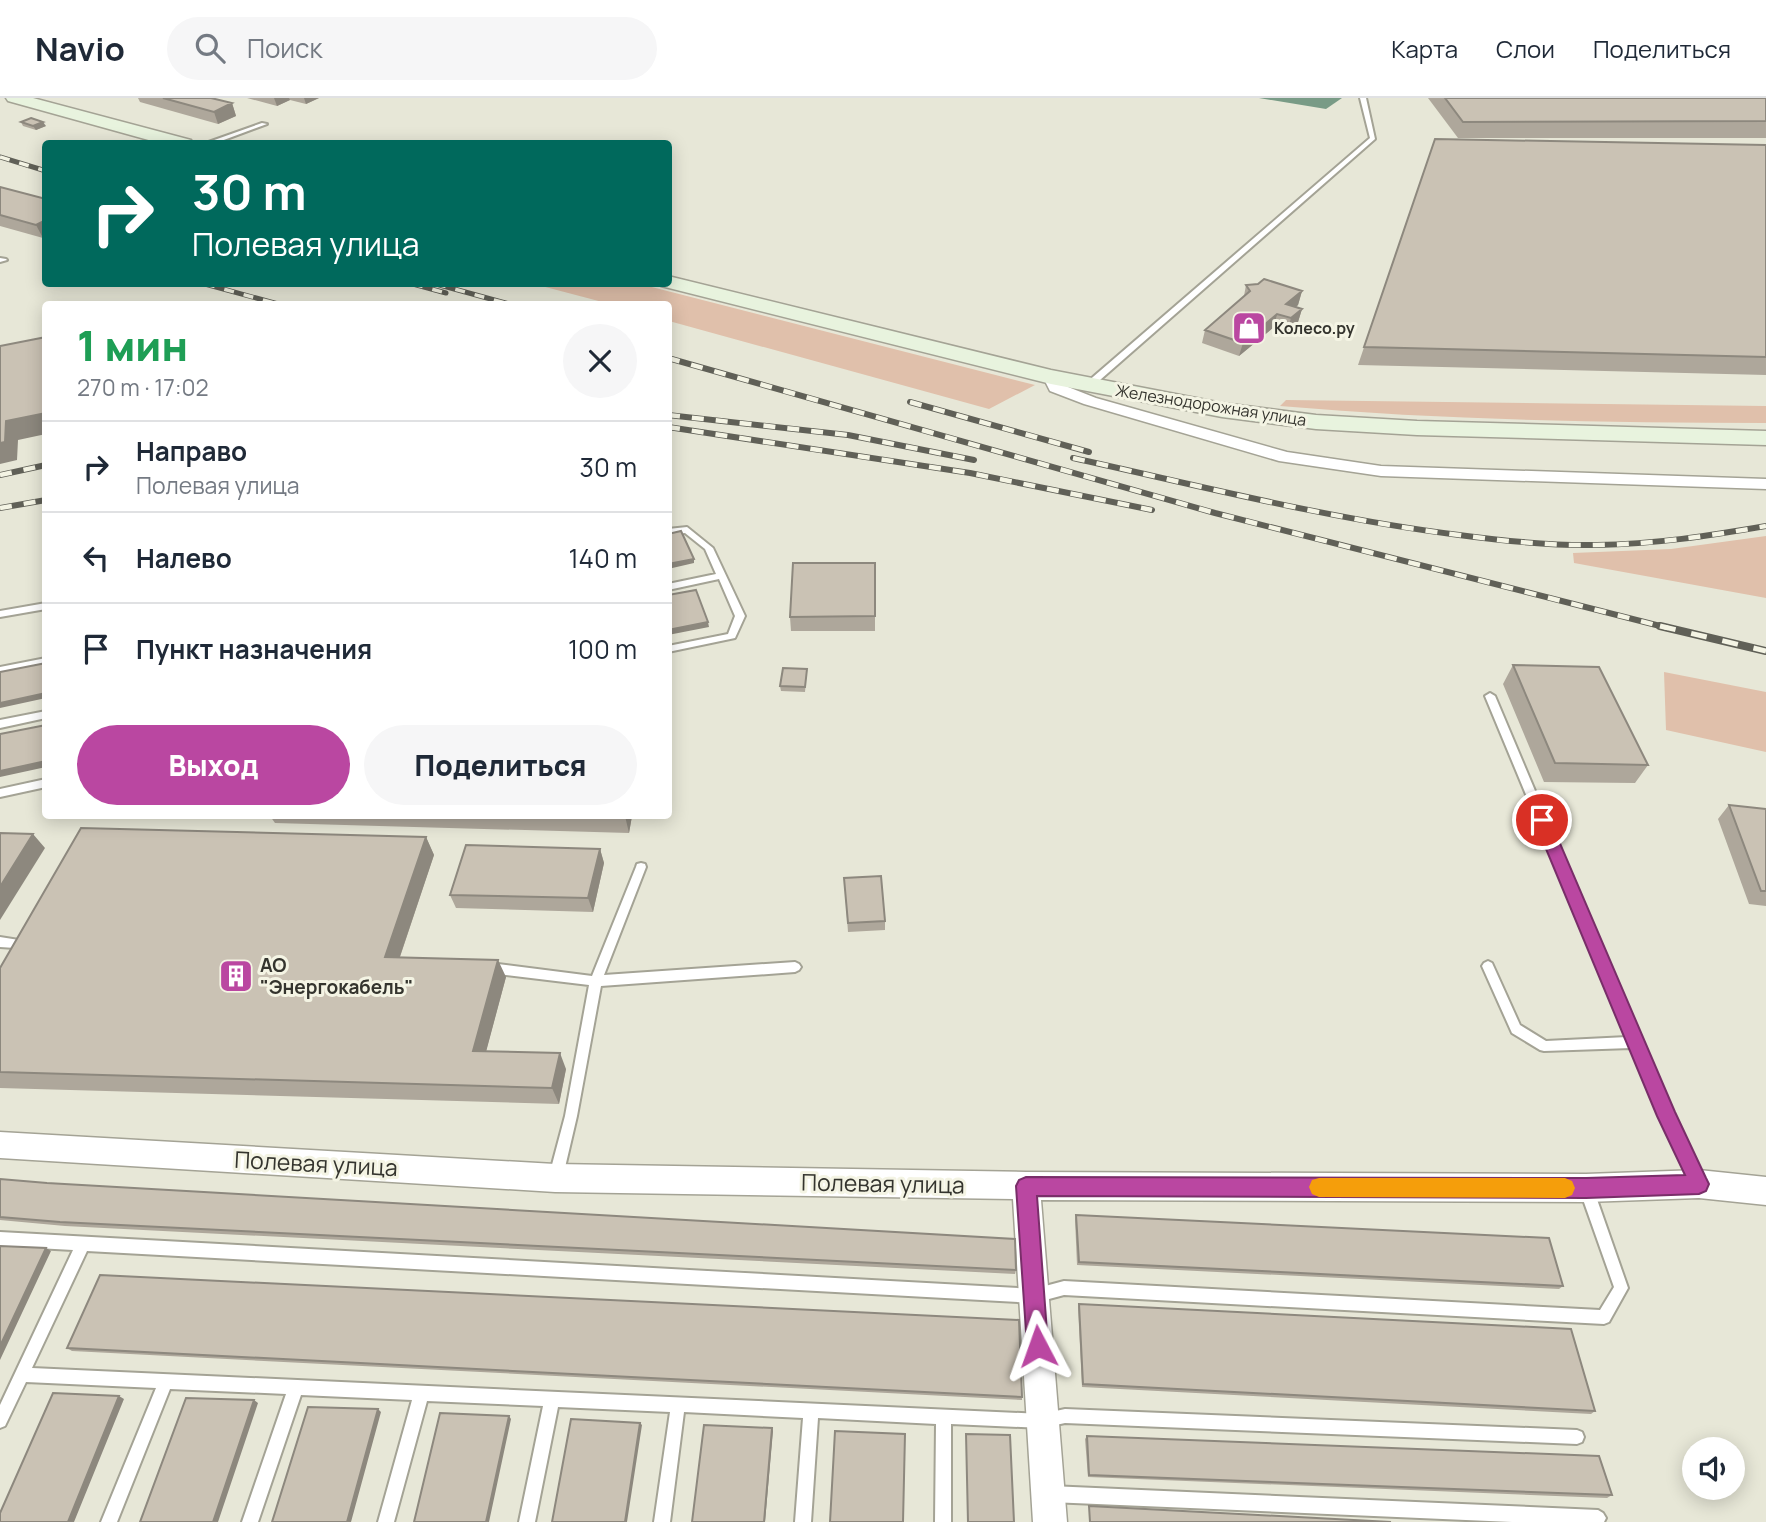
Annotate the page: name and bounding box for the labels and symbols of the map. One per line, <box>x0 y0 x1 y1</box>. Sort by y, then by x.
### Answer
shop icon: Колесо.ру <box>1230 309 1268 347</box>
place label: Колесо.ру <box>1274 317 1355 339</box>
street label: Железнодорожная улица <box>1114 379 1308 431</box>
pin <box>1512 790 1572 850</box>
place label: АО "Энергокабель" <box>260 952 413 1000</box>
building icon: АО "Энергокабель" <box>217 957 255 995</box>
street label: Полевая улица <box>234 1143 399 1183</box>
street label: Полевая улица <box>801 1166 965 1200</box>
position arrow <box>1001 1309 1075 1383</box>

